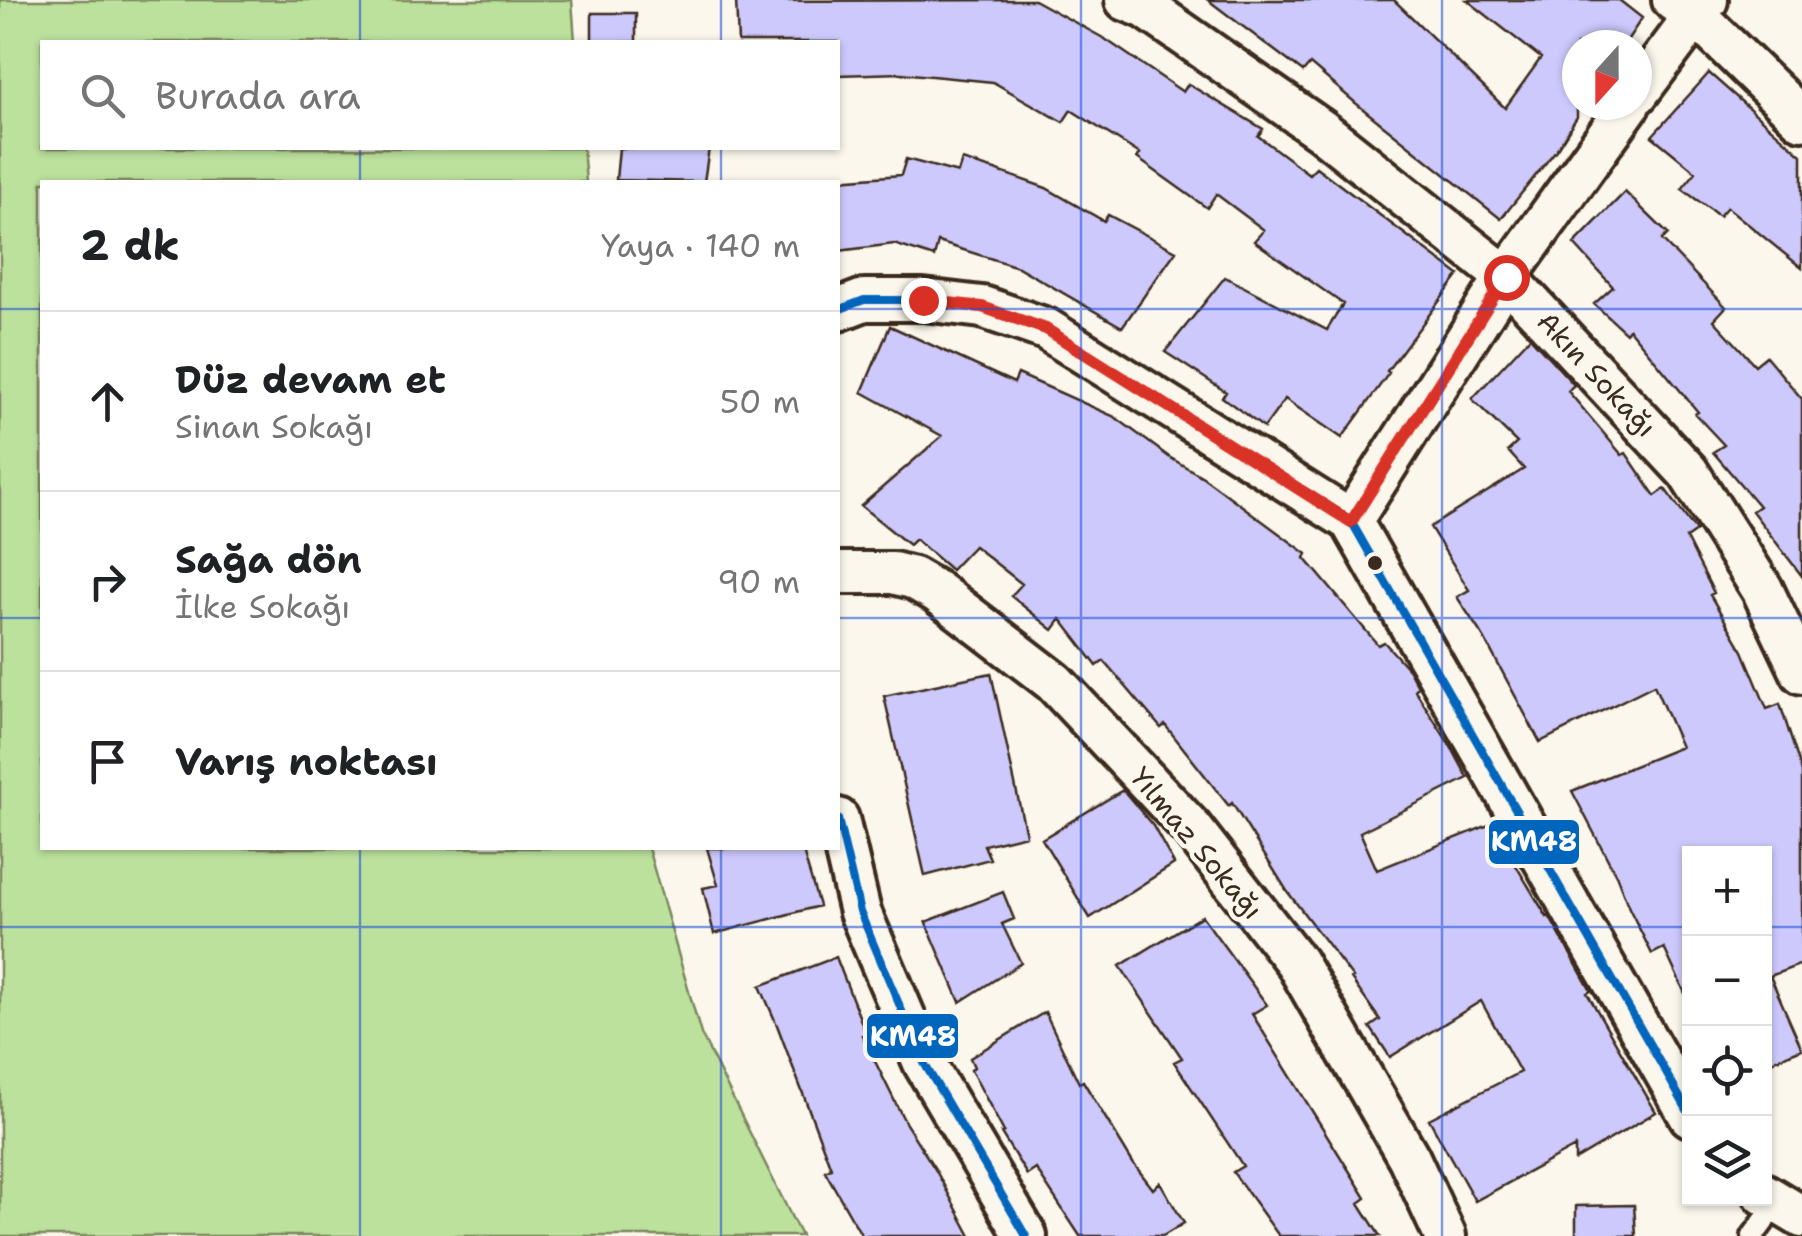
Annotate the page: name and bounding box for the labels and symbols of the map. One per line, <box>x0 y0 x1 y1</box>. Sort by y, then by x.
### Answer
north arrow <box>1562 30 1652 120</box>
route start <box>1484 255 1530 301</box>
route end <box>901 278 947 324</box>
street label: Akın Sokağı <box>1529 303 1665 445</box>
unlabelled marker <box>1365 553 1385 573</box>
street label: Yılmaz Sokağı <box>1122 759 1272 927</box>
line badge: KM48 <box>1487 818 1581 866</box>
text: KM48 <box>1491 822 1577 860</box>
line badge: KM48 <box>865 1012 960 1060</box>
text: KM48 <box>870 1017 956 1055</box>

